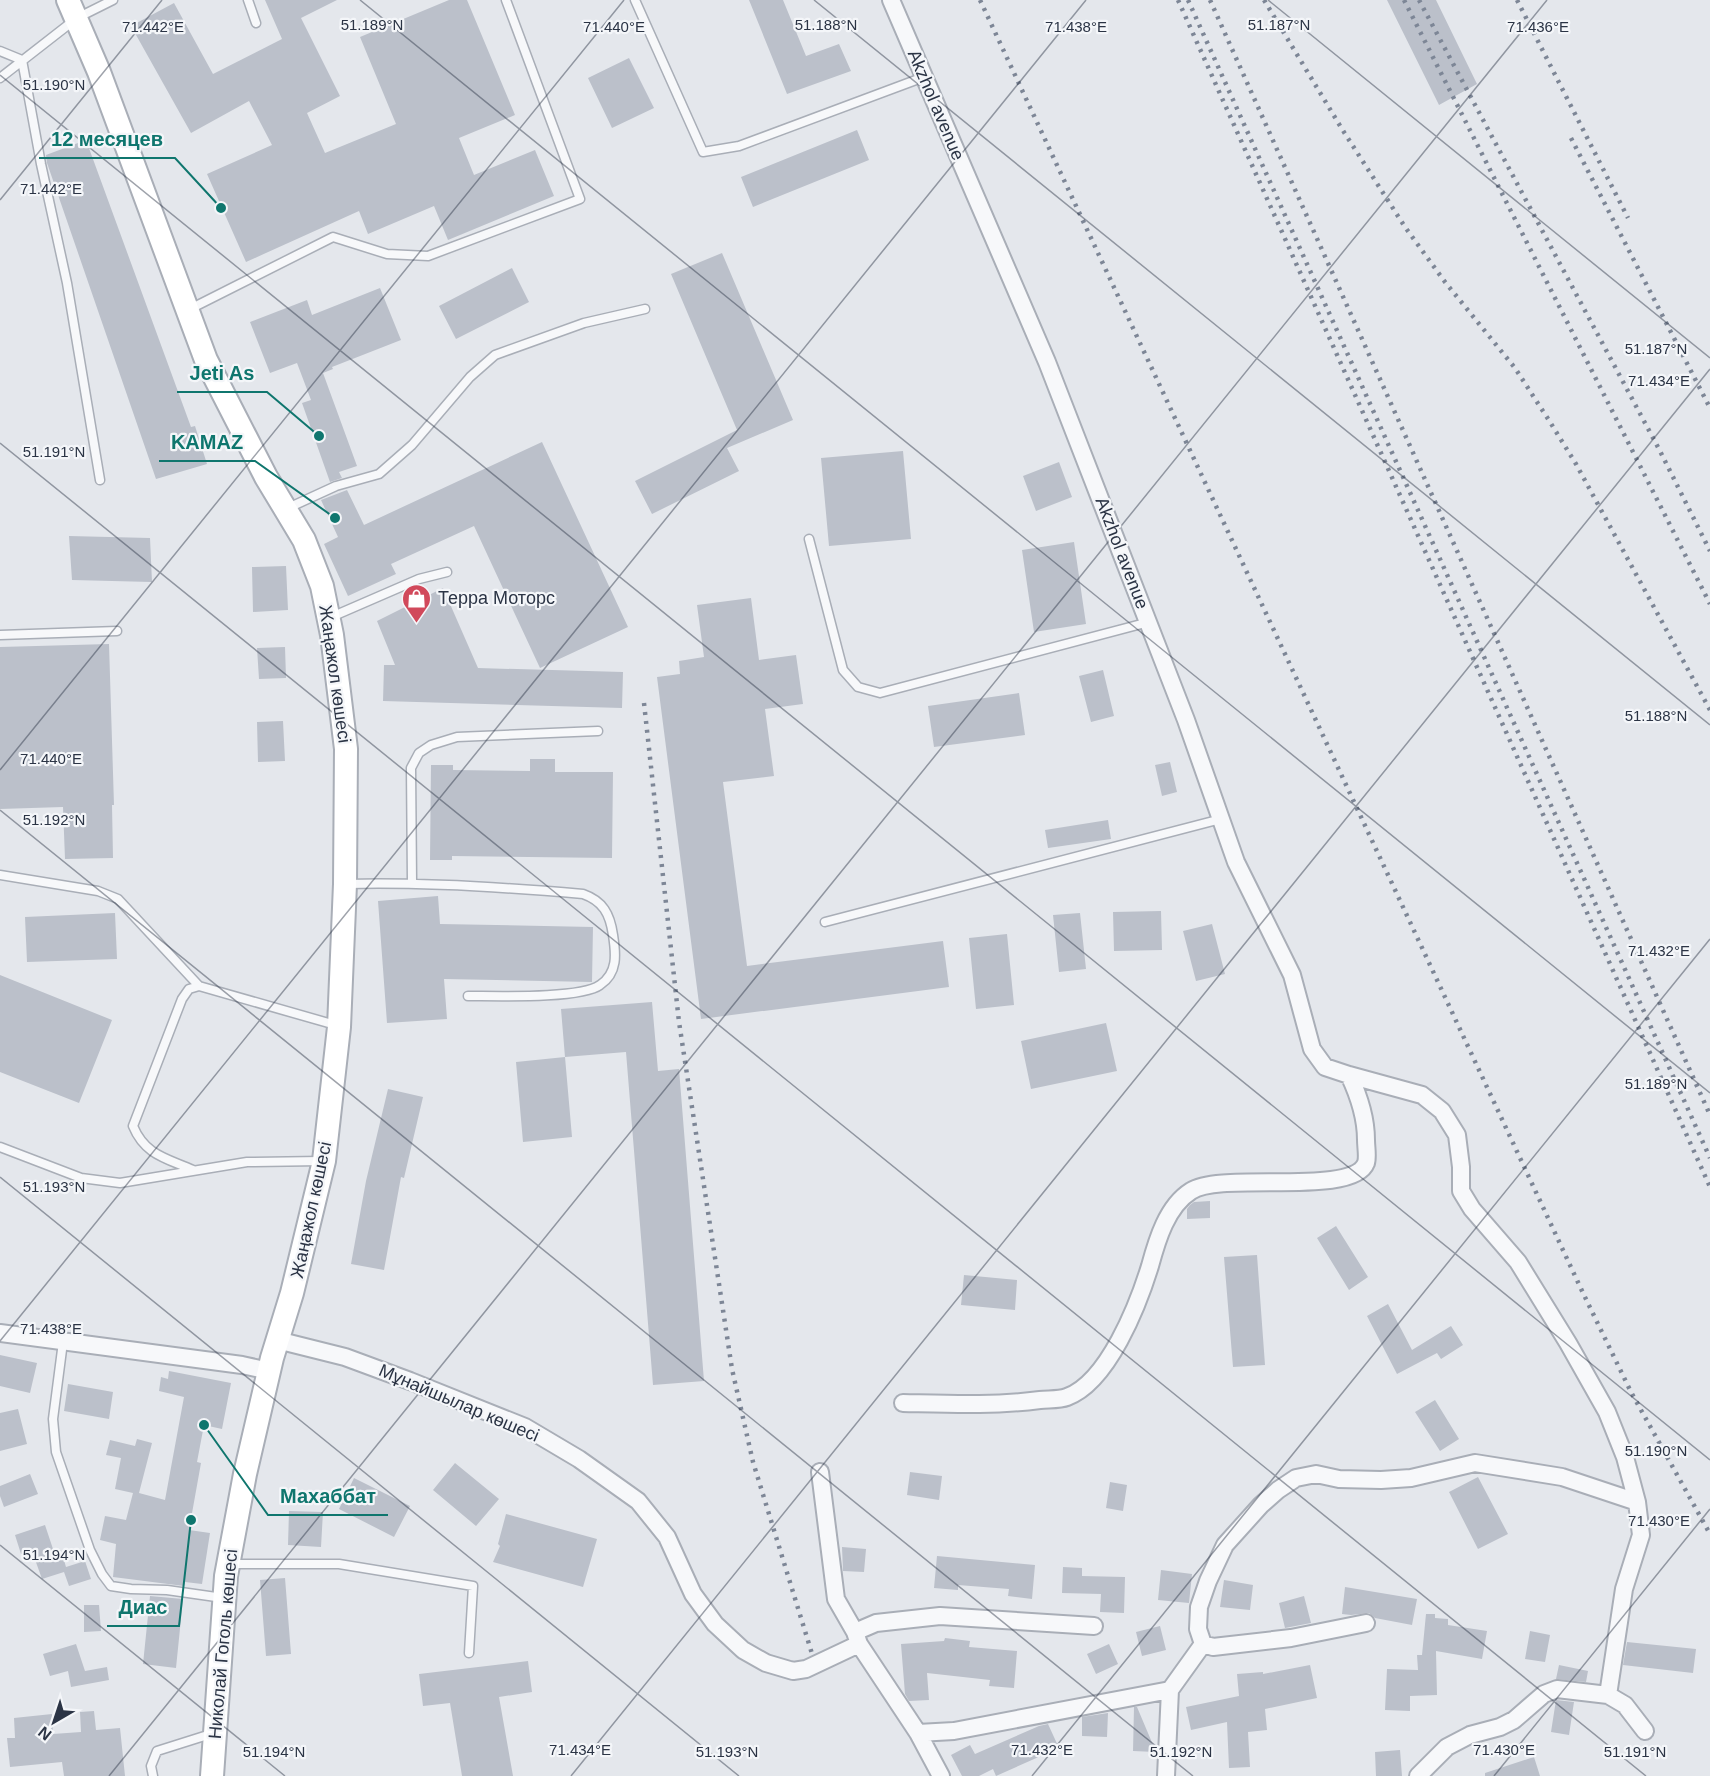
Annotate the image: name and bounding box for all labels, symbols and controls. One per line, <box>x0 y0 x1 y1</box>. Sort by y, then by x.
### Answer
text: 51.189°N <box>341 16 403 33</box>
text: 51.188°N <box>795 16 857 33</box>
text: 51.187°N <box>1248 16 1310 33</box>
text: 71.442°E <box>122 18 184 35</box>
text: 71.440°E <box>583 18 645 35</box>
text: 71.438°E <box>1045 18 1107 35</box>
text: 71.436°E <box>1507 18 1569 35</box>
street label: Akzhol avenue <box>904 47 968 163</box>
text: 51.190°N <box>23 76 85 93</box>
callout: 12 месяцев <box>39 120 175 158</box>
text: 12 месяцев <box>51 128 163 150</box>
text: 71.442°E <box>20 180 82 197</box>
text: 51.187°N <box>1625 340 1687 357</box>
callout: Jeti As <box>177 354 267 392</box>
text: Jeti As <box>190 362 254 384</box>
text: 71.434°E <box>1628 372 1690 389</box>
callout: KAMAZ <box>159 423 255 461</box>
text: KAMAZ <box>171 431 243 453</box>
text: 51.191°N <box>23 443 85 460</box>
street label: Akzhol avenue <box>1092 494 1152 612</box>
shop icon: Терра Моторс <box>401 582 433 624</box>
place label: Терра Моторс <box>438 588 555 608</box>
street label: Жаңажол көшесі <box>315 604 355 744</box>
text: 51.188°N <box>1625 707 1687 724</box>
text: 71.440°E <box>20 750 82 767</box>
text: 51.192°N <box>23 811 85 828</box>
text: 71.432°E <box>1628 942 1690 959</box>
text: 51.189°N <box>1625 1075 1687 1092</box>
street label: Жаңажол көшесі <box>287 1140 335 1280</box>
text: 51.193°N <box>23 1178 85 1195</box>
text: 71.438°E <box>20 1320 82 1337</box>
street label: Мұнайшылар көшесі <box>376 1360 542 1446</box>
text: 51.190°N <box>1625 1442 1687 1459</box>
callout: Махаббат <box>268 1477 388 1515</box>
text: Махаббат <box>280 1485 376 1507</box>
text: 71.430°E <box>1628 1512 1690 1529</box>
text: 51.194°N <box>23 1546 85 1563</box>
street label: Николай Гоголь көшесі <box>205 1548 241 1740</box>
callout: Диас <box>107 1588 179 1626</box>
text: Диас <box>119 1596 167 1618</box>
north arrow <box>24 1692 84 1752</box>
text: N <box>35 1723 55 1744</box>
text: 71.434°E <box>549 1741 611 1758</box>
text: 71.432°E <box>1011 1741 1073 1758</box>
text: 71.430°E <box>1473 1741 1535 1758</box>
text: 51.194°N <box>243 1743 305 1760</box>
text: 51.193°N <box>696 1743 758 1760</box>
text: 51.192°N <box>1150 1743 1212 1760</box>
text: 51.191°N <box>1604 1743 1666 1760</box>

